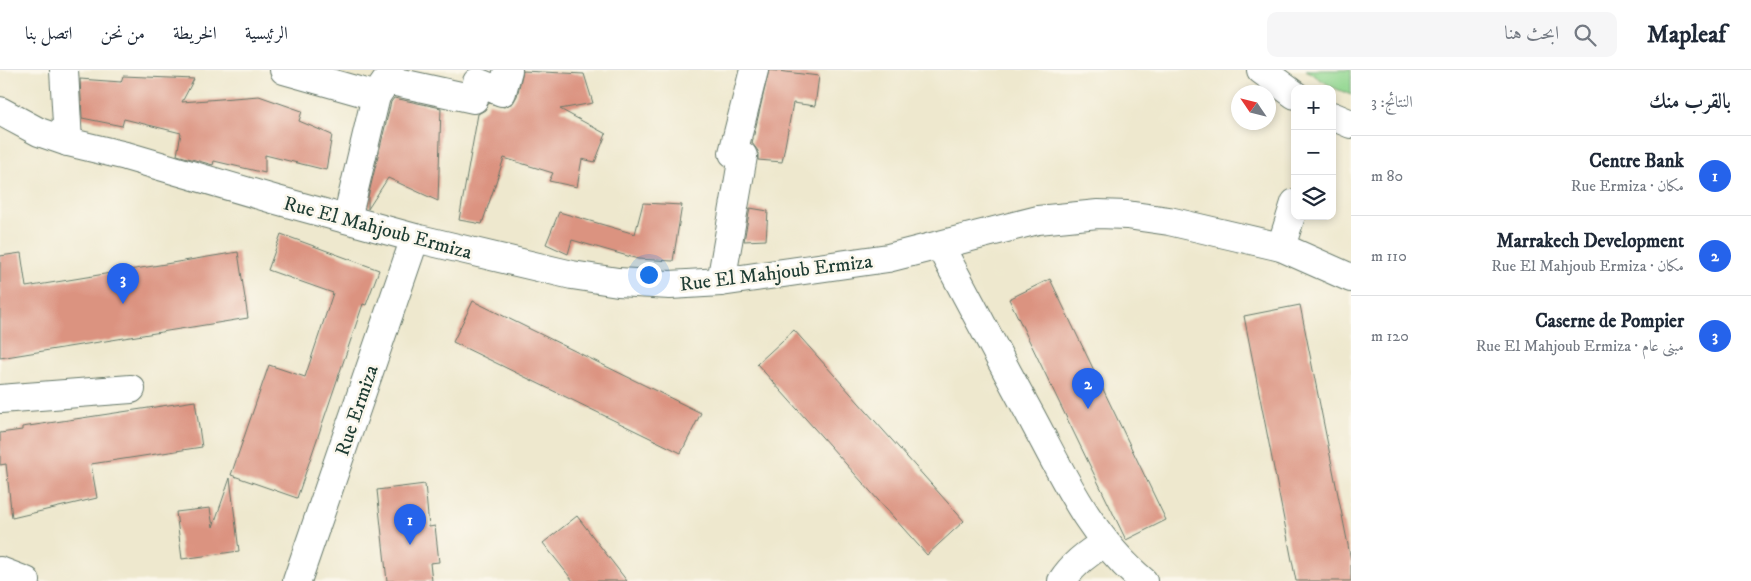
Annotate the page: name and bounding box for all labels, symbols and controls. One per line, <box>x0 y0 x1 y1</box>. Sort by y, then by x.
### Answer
search box <box>1267 12 1617 57</box>
text: Mapleaf <box>1647 20 1726 50</box>
icon: search <box>1571 21 1599 49</box>
text: ابحث هنا <box>1504 22 1559 45</box>
text: اتصل بنا <box>25 23 72 45</box>
text: من نحن <box>100 23 145 45</box>
text: الخريطة <box>173 23 217 45</box>
text: الرئيسية <box>245 23 288 45</box>
north arrow <box>1231 85 1276 130</box>
map controls <box>1291 85 1336 220</box>
button: + <box>1291 85 1336 130</box>
text: بالقرب منك <box>1649 89 1731 115</box>
text: النتائج: 3 <box>1371 92 1413 112</box>
button: − <box>1291 130 1336 175</box>
text: Centre Bank <box>1589 150 1684 173</box>
text: 80 m <box>1371 166 1403 186</box>
text: 1 <box>1712 166 1718 186</box>
button: layers <box>1291 175 1336 220</box>
text: مكان · Rue Ermiza <box>1571 176 1684 196</box>
street label: Rue El Mahjoub Ermiza <box>281 191 475 266</box>
text: Marrakech Development <box>1496 230 1684 253</box>
text: 110 m <box>1371 246 1407 266</box>
text: 2 <box>1711 246 1719 266</box>
street label: Rue El Mahjoub Ermiza <box>678 249 875 298</box>
text: مكان · Rue El Mahjoub Ermiza <box>1491 256 1684 276</box>
your location <box>636 262 662 288</box>
pin: 3 <box>107 263 139 304</box>
text: Caserne de Pompier <box>1535 310 1684 333</box>
text: 120 m <box>1371 326 1409 346</box>
text: 3 <box>1712 326 1718 346</box>
text: مبنى عام · Rue El Mahjoub Ermiza <box>1476 336 1684 356</box>
street label: Rue Ermiza <box>330 361 385 459</box>
pin: 2 <box>1072 368 1104 409</box>
pin: 1 <box>394 504 426 545</box>

